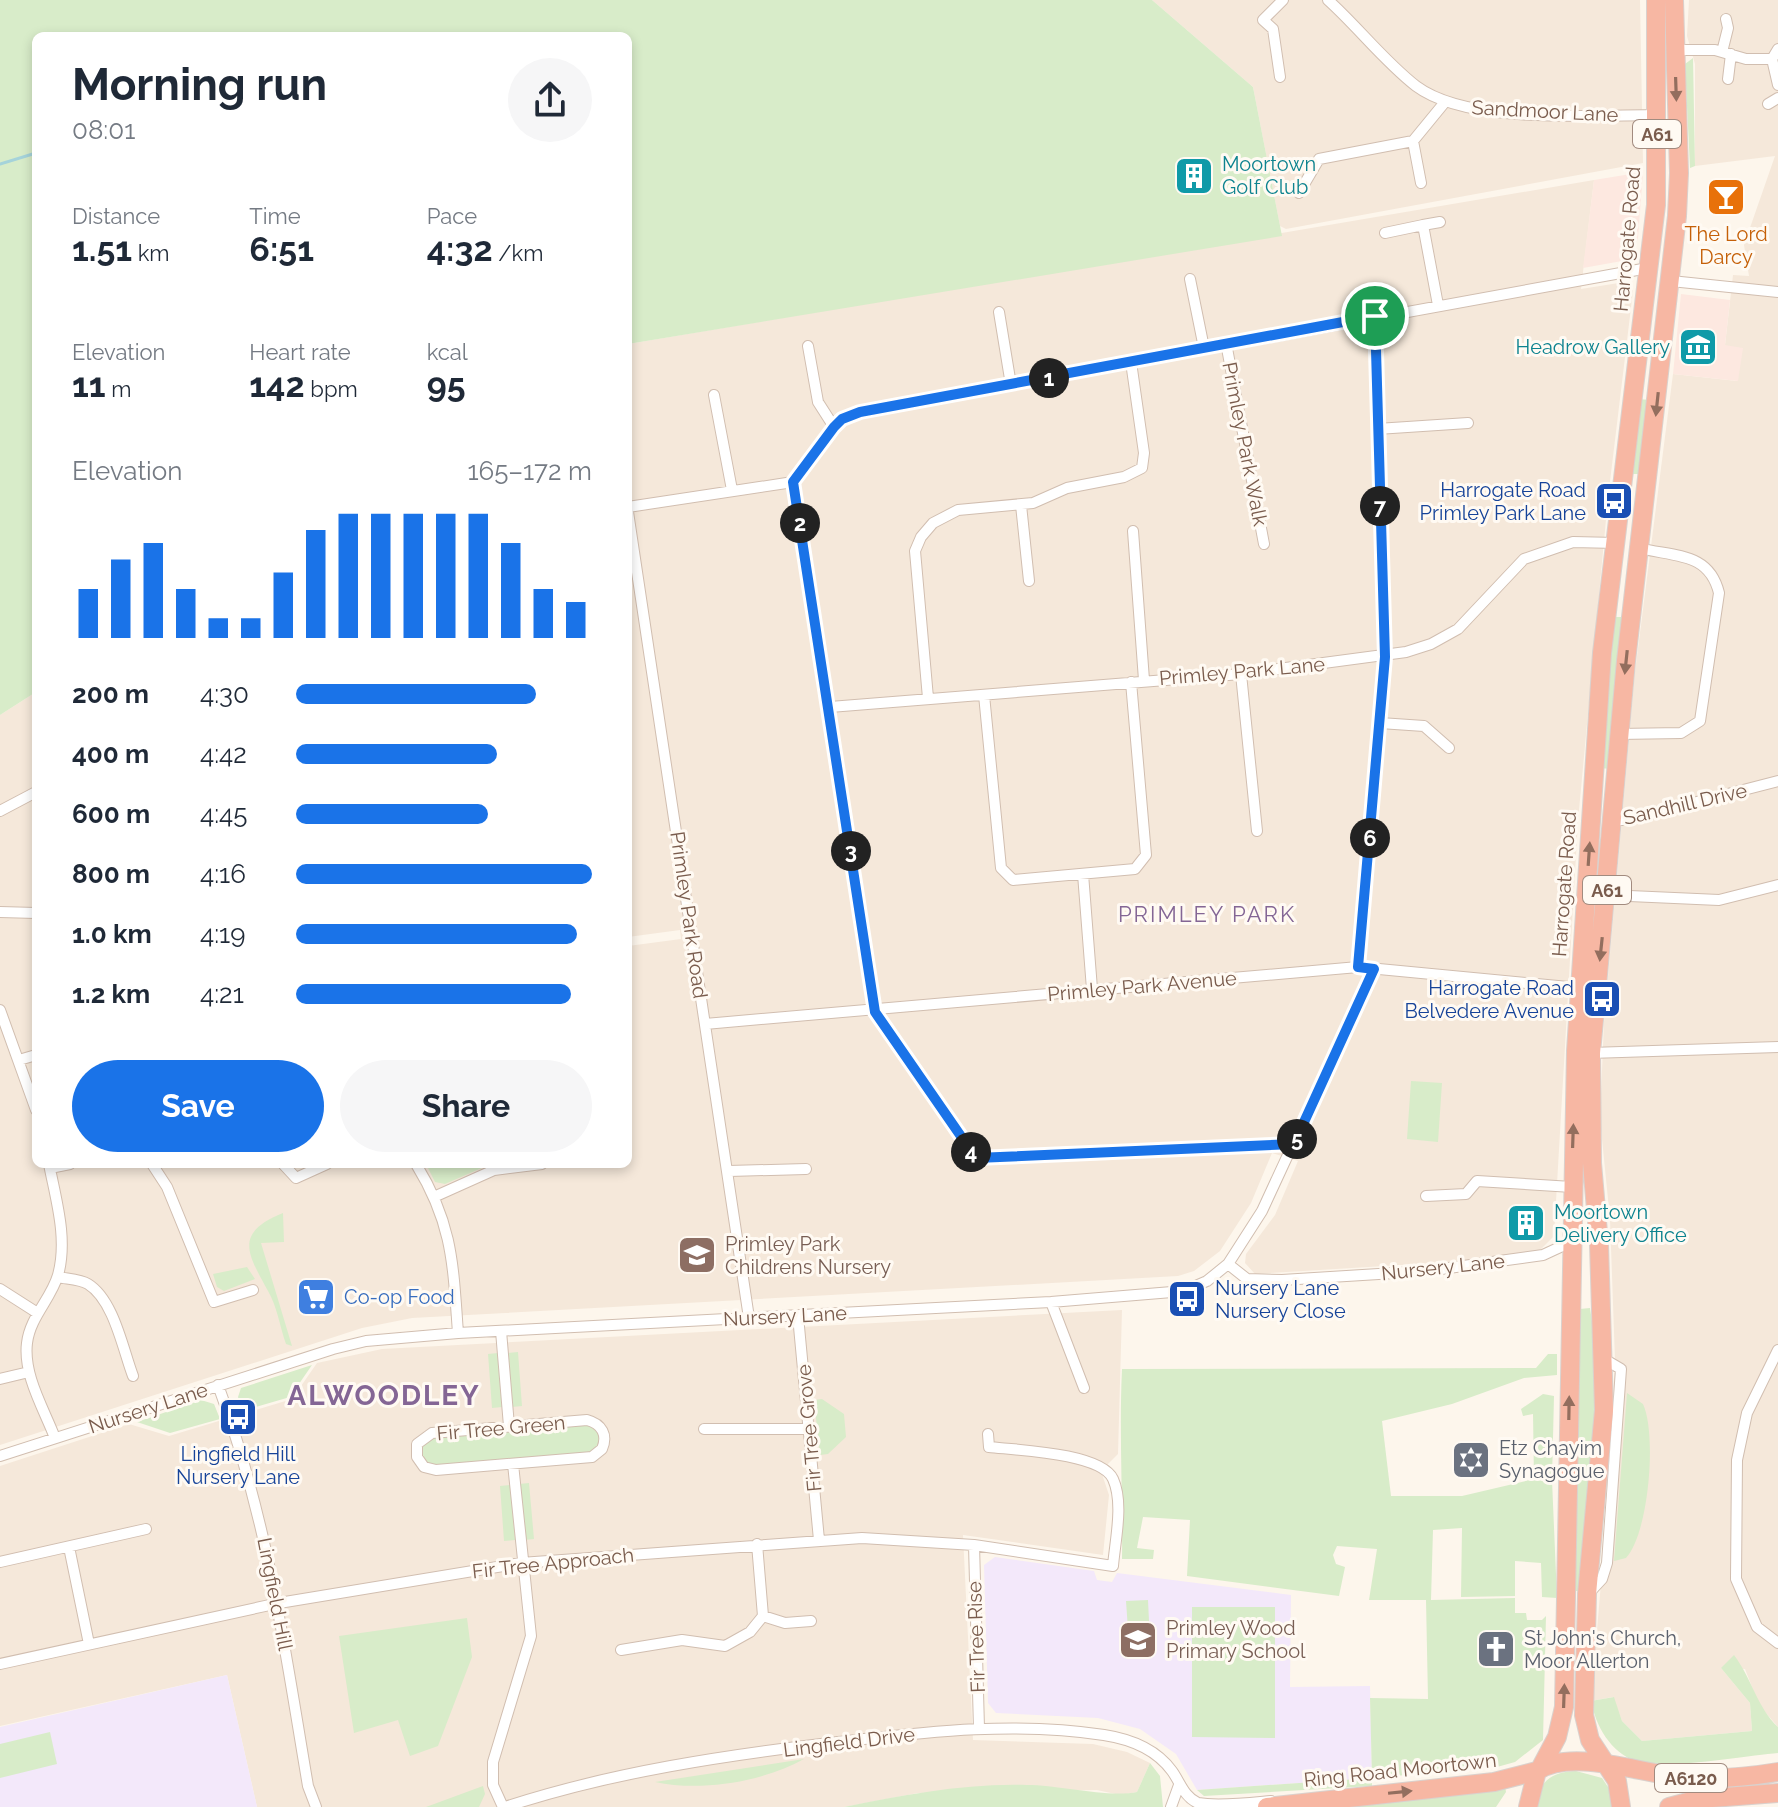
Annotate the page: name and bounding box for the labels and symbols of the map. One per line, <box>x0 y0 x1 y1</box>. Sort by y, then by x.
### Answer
one-way arrow <box>1669 77 1682 102</box>
street label: Sandmoor Lane <box>1471 95 1619 127</box>
road number: A61 <box>1633 120 1681 148</box>
place label: Moortown Golf Club <box>1222 152 1316 199</box>
building icon: Moortown Golf Club <box>1173 155 1215 197</box>
street label: Harrogate Road <box>1609 165 1645 313</box>
bar icon: The Lord Darcy <box>1705 176 1747 218</box>
place label: The Lord Darcy <box>1684 222 1768 269</box>
pin <box>1341 282 1409 350</box>
museum icon: Headrow Gallery <box>1677 326 1719 368</box>
place label: Headrow Gallery <box>1516 335 1670 359</box>
pin: 1 <box>1029 358 1069 398</box>
street label: Primley Park Walk <box>1217 360 1273 528</box>
one-way arrow <box>1650 392 1663 417</box>
place label: Harrogate Road Primley Park Lane <box>1420 478 1586 525</box>
bus stop icon: Harrogate Road Primley Park Lane <box>1593 480 1635 522</box>
pin: 7 <box>1360 486 1400 526</box>
pin: 2 <box>780 503 820 543</box>
one-way arrow <box>1620 650 1633 675</box>
street label: Primley Park Lane <box>1158 652 1326 690</box>
street label: Sandhill Drive <box>1621 778 1749 830</box>
street label: Harrogate Road <box>1547 810 1581 958</box>
pin: 6 <box>1350 818 1390 858</box>
street label: Primley Park Road <box>665 830 713 1000</box>
pin: 3 <box>831 831 871 871</box>
one-way arrow <box>1582 841 1595 866</box>
road number: A61 <box>1583 876 1631 904</box>
district label: PRIMLEY PARK <box>1118 901 1296 927</box>
one-way arrow <box>1594 937 1607 962</box>
street label: Primley Park Avenue <box>1046 966 1238 1006</box>
place label: Harrogate Road Belvedere Avenue <box>1405 976 1574 1023</box>
bus stop icon: Harrogate Road Belvedere Avenue <box>1581 978 1623 1020</box>
pin: 5 <box>1277 1119 1317 1159</box>
one-way arrow <box>1566 1123 1579 1148</box>
pin: 4 <box>951 1132 991 1172</box>
place label: Moortown Delivery Office <box>1554 1200 1687 1247</box>
building icon: Moortown Delivery Office <box>1505 1202 1547 1244</box>
place label: Primley Park Childrens Nursery <box>725 1232 891 1279</box>
school or university icon: Primley Park Childrens Nursery <box>676 1234 718 1276</box>
street label: Nursery Lane <box>1380 1249 1506 1285</box>
supermarket icon: Co-op Food <box>295 1276 337 1318</box>
place label: Nursery Lane Nursery Close <box>1215 1276 1346 1323</box>
bus stop icon: Nursery Lane Nursery Close <box>1166 1278 1208 1320</box>
place label: Co-op Food <box>344 1285 455 1309</box>
street label: Nursery Lane <box>722 1301 848 1331</box>
street label: Fir Tree Grove <box>791 1363 827 1493</box>
street label: Nursery Lane <box>85 1377 211 1439</box>
district label: ALWOODLEY <box>287 1379 481 1412</box>
one-way arrow <box>1563 1395 1575 1420</box>
bus stop icon: Lingfield Hill Nursery Lane <box>217 1396 259 1438</box>
street label: Fir Tree Green <box>436 1410 566 1446</box>
place label: Etz Chayim Synagogue <box>1499 1436 1605 1483</box>
synagogue icon: Etz Chayim Synagogue <box>1450 1439 1492 1481</box>
place label: Lingfield Hill Nursery Lane <box>176 1442 300 1489</box>
street label: Lingfield Hill <box>252 1535 298 1653</box>
street label: Fir Tree Approach <box>471 1543 635 1583</box>
street label: Fir Tree Rise <box>962 1581 990 1693</box>
place label: Primley Wood Primary School <box>1166 1616 1306 1663</box>
school or university icon: Primley Wood Primary School <box>1117 1619 1159 1661</box>
place label: St John's Church, Moor Allerton <box>1524 1626 1681 1673</box>
church icon: St John's Church, Moor Allerton <box>1475 1628 1517 1670</box>
one-way arrow <box>1557 1683 1570 1708</box>
street label: Lingfield Drive <box>782 1722 917 1762</box>
street label: Ring Road Moortown <box>1302 1748 1498 1792</box>
road number: A6120 <box>1655 1764 1727 1792</box>
one-way arrow <box>1388 1785 1413 1798</box>

